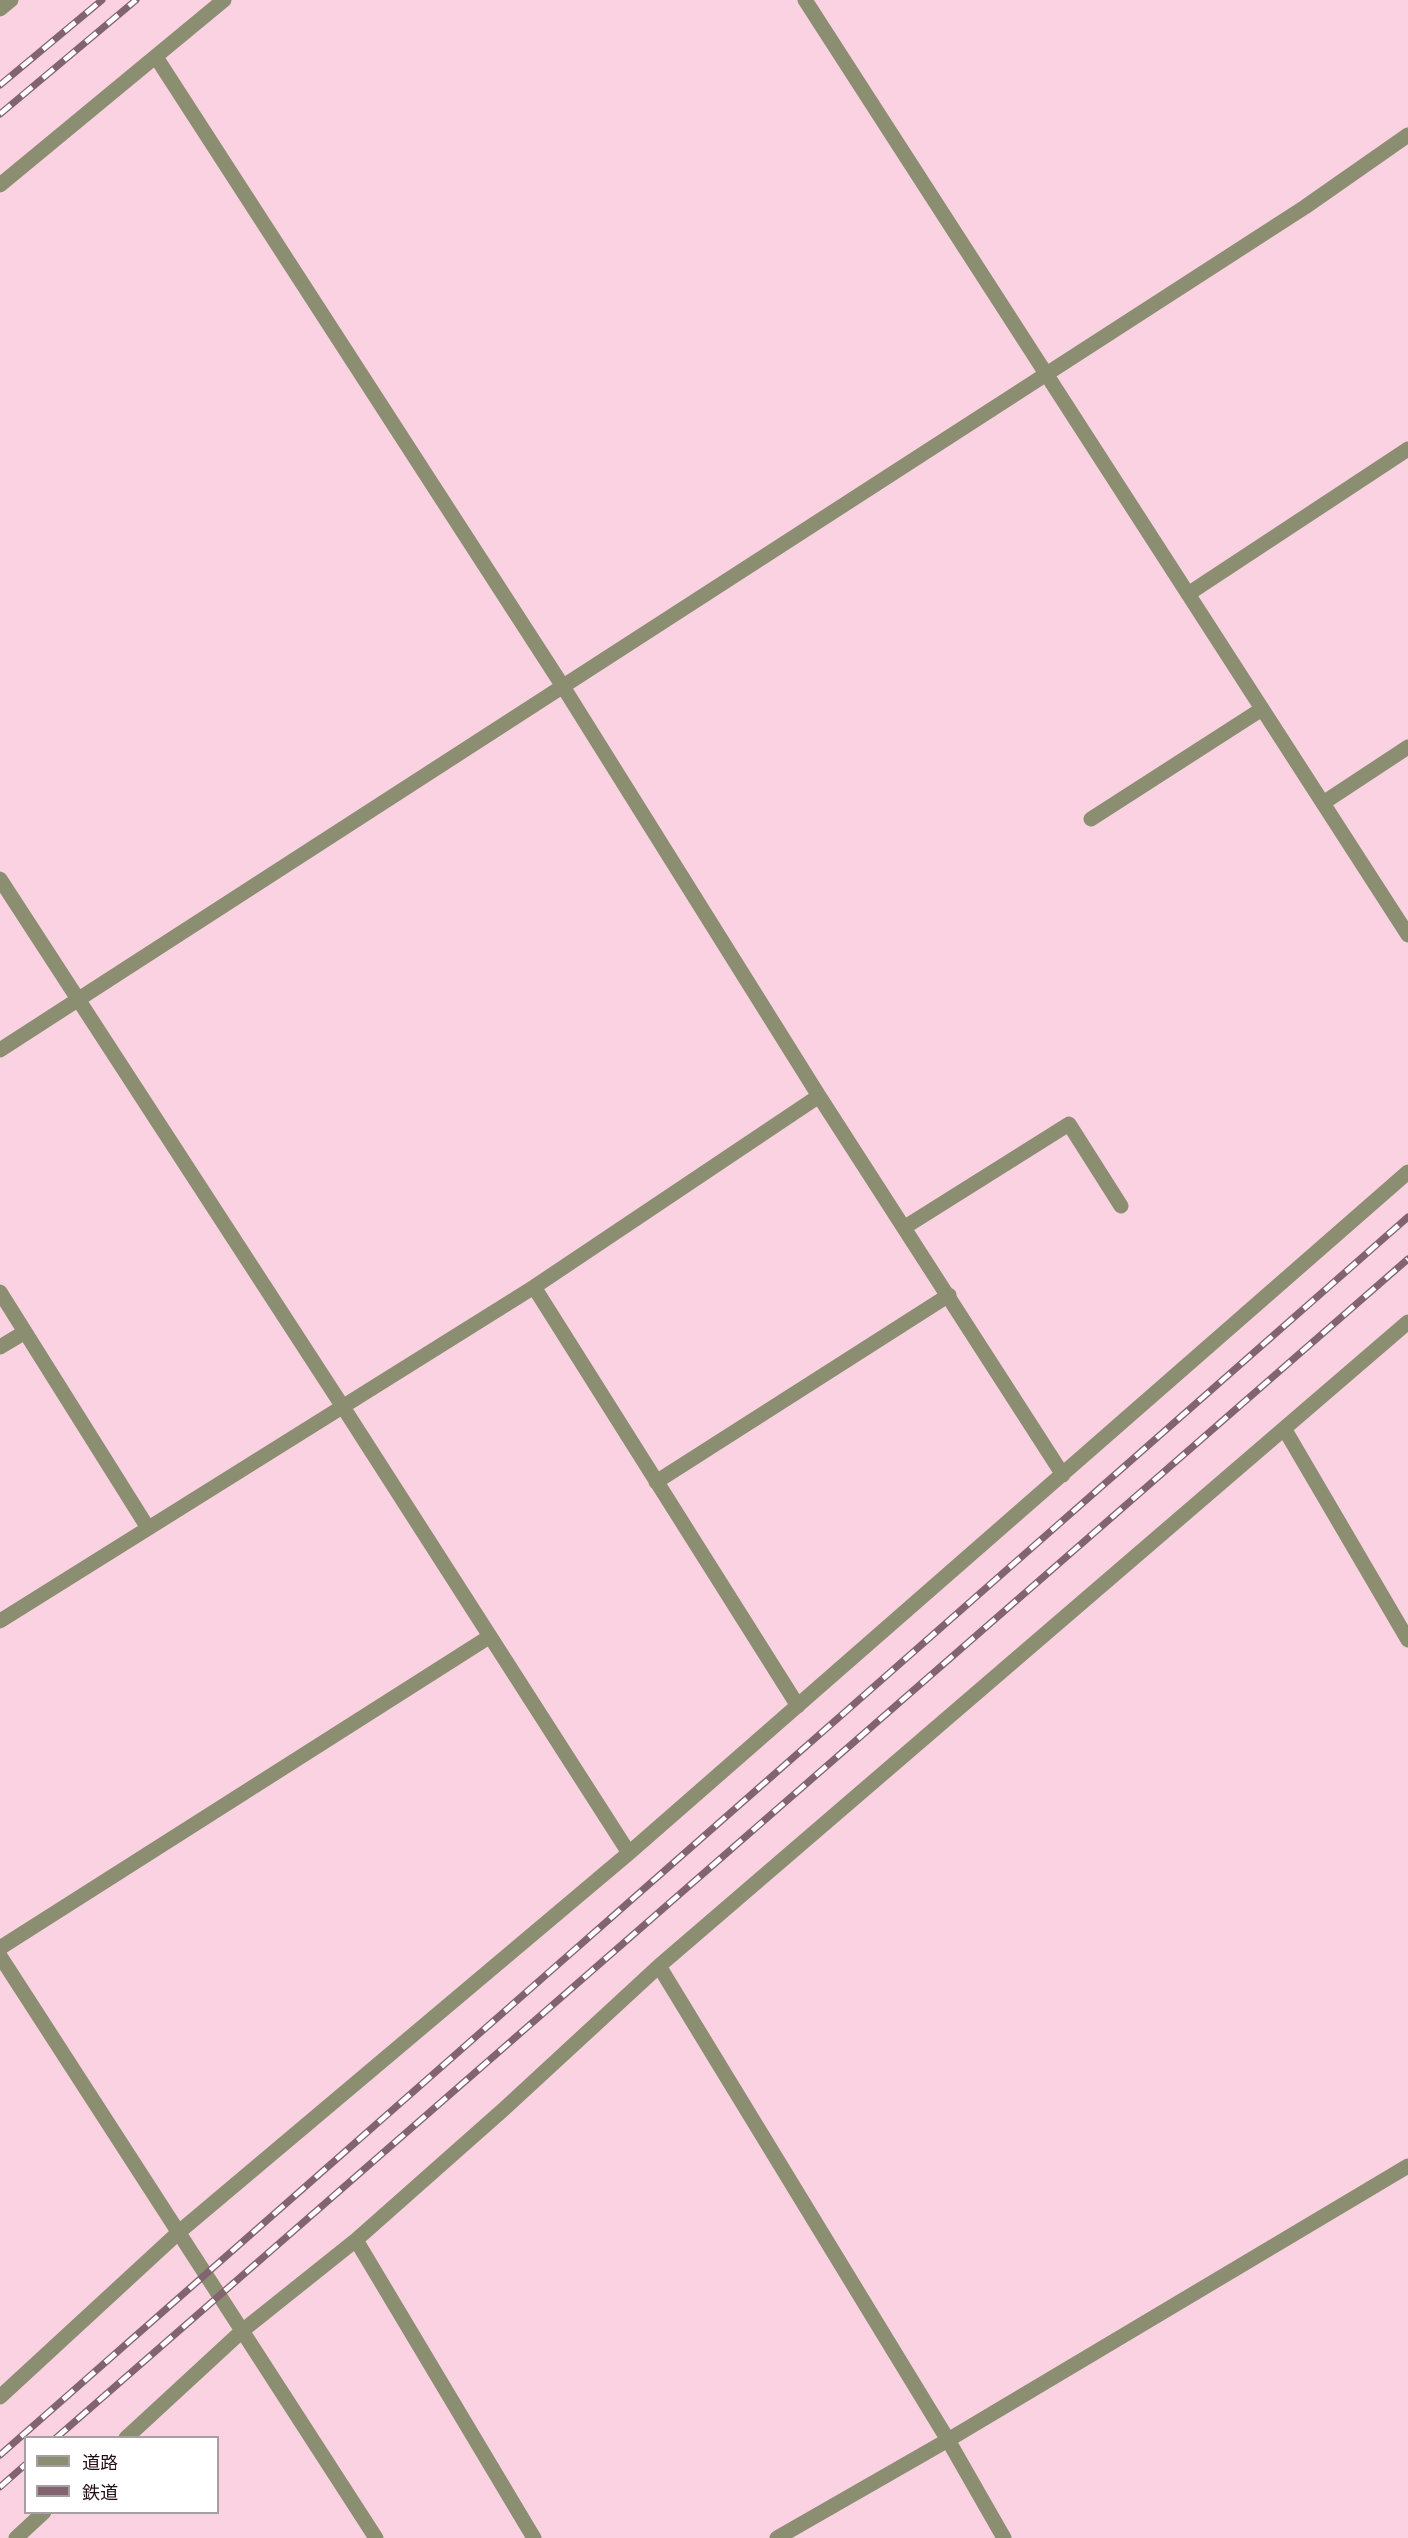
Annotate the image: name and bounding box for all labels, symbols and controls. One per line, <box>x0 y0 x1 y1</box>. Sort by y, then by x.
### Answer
legend <box>24 2436 219 2514</box>
text: 道路 <box>82 2452 118 2473</box>
text: 鉄道 <box>82 2482 118 2503</box>

